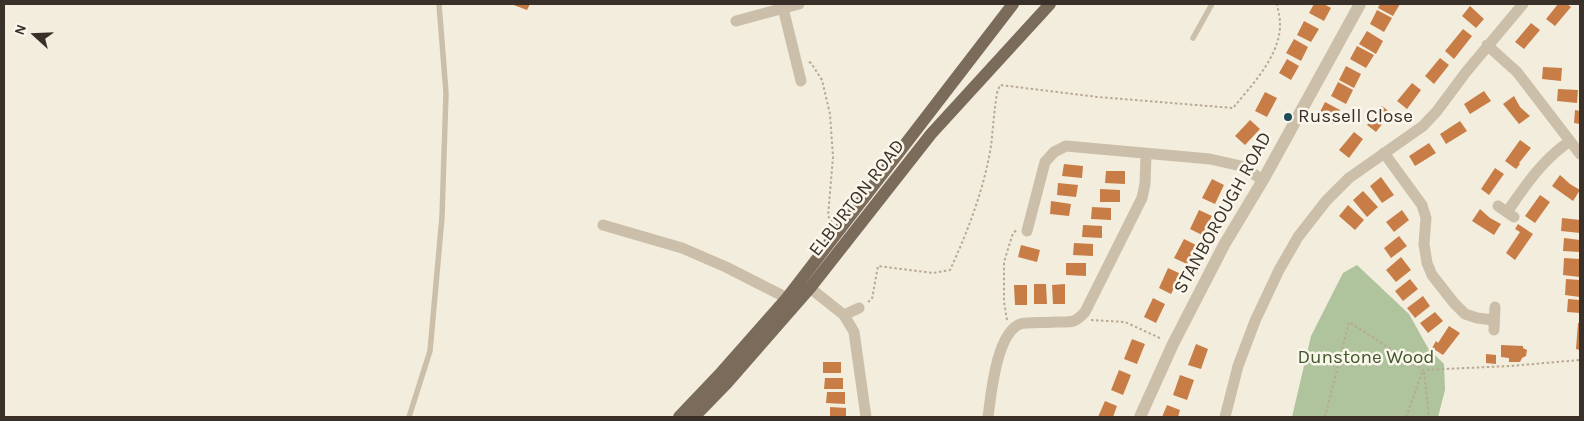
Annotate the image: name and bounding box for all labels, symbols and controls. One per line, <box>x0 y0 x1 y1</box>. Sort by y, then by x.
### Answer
north arrow <box>10 10 60 60</box>
text: N <box>11 22 30 37</box>
place label: Russell Close <box>1298 106 1413 128</box>
marker: Russell Close <box>1282 111 1294 123</box>
street label: STANBOROUGH ROAD <box>1169 128 1277 298</box>
street label: ELBURTON ROAD <box>804 135 910 261</box>
park label: Dunstone Wood <box>1297 347 1435 369</box>

